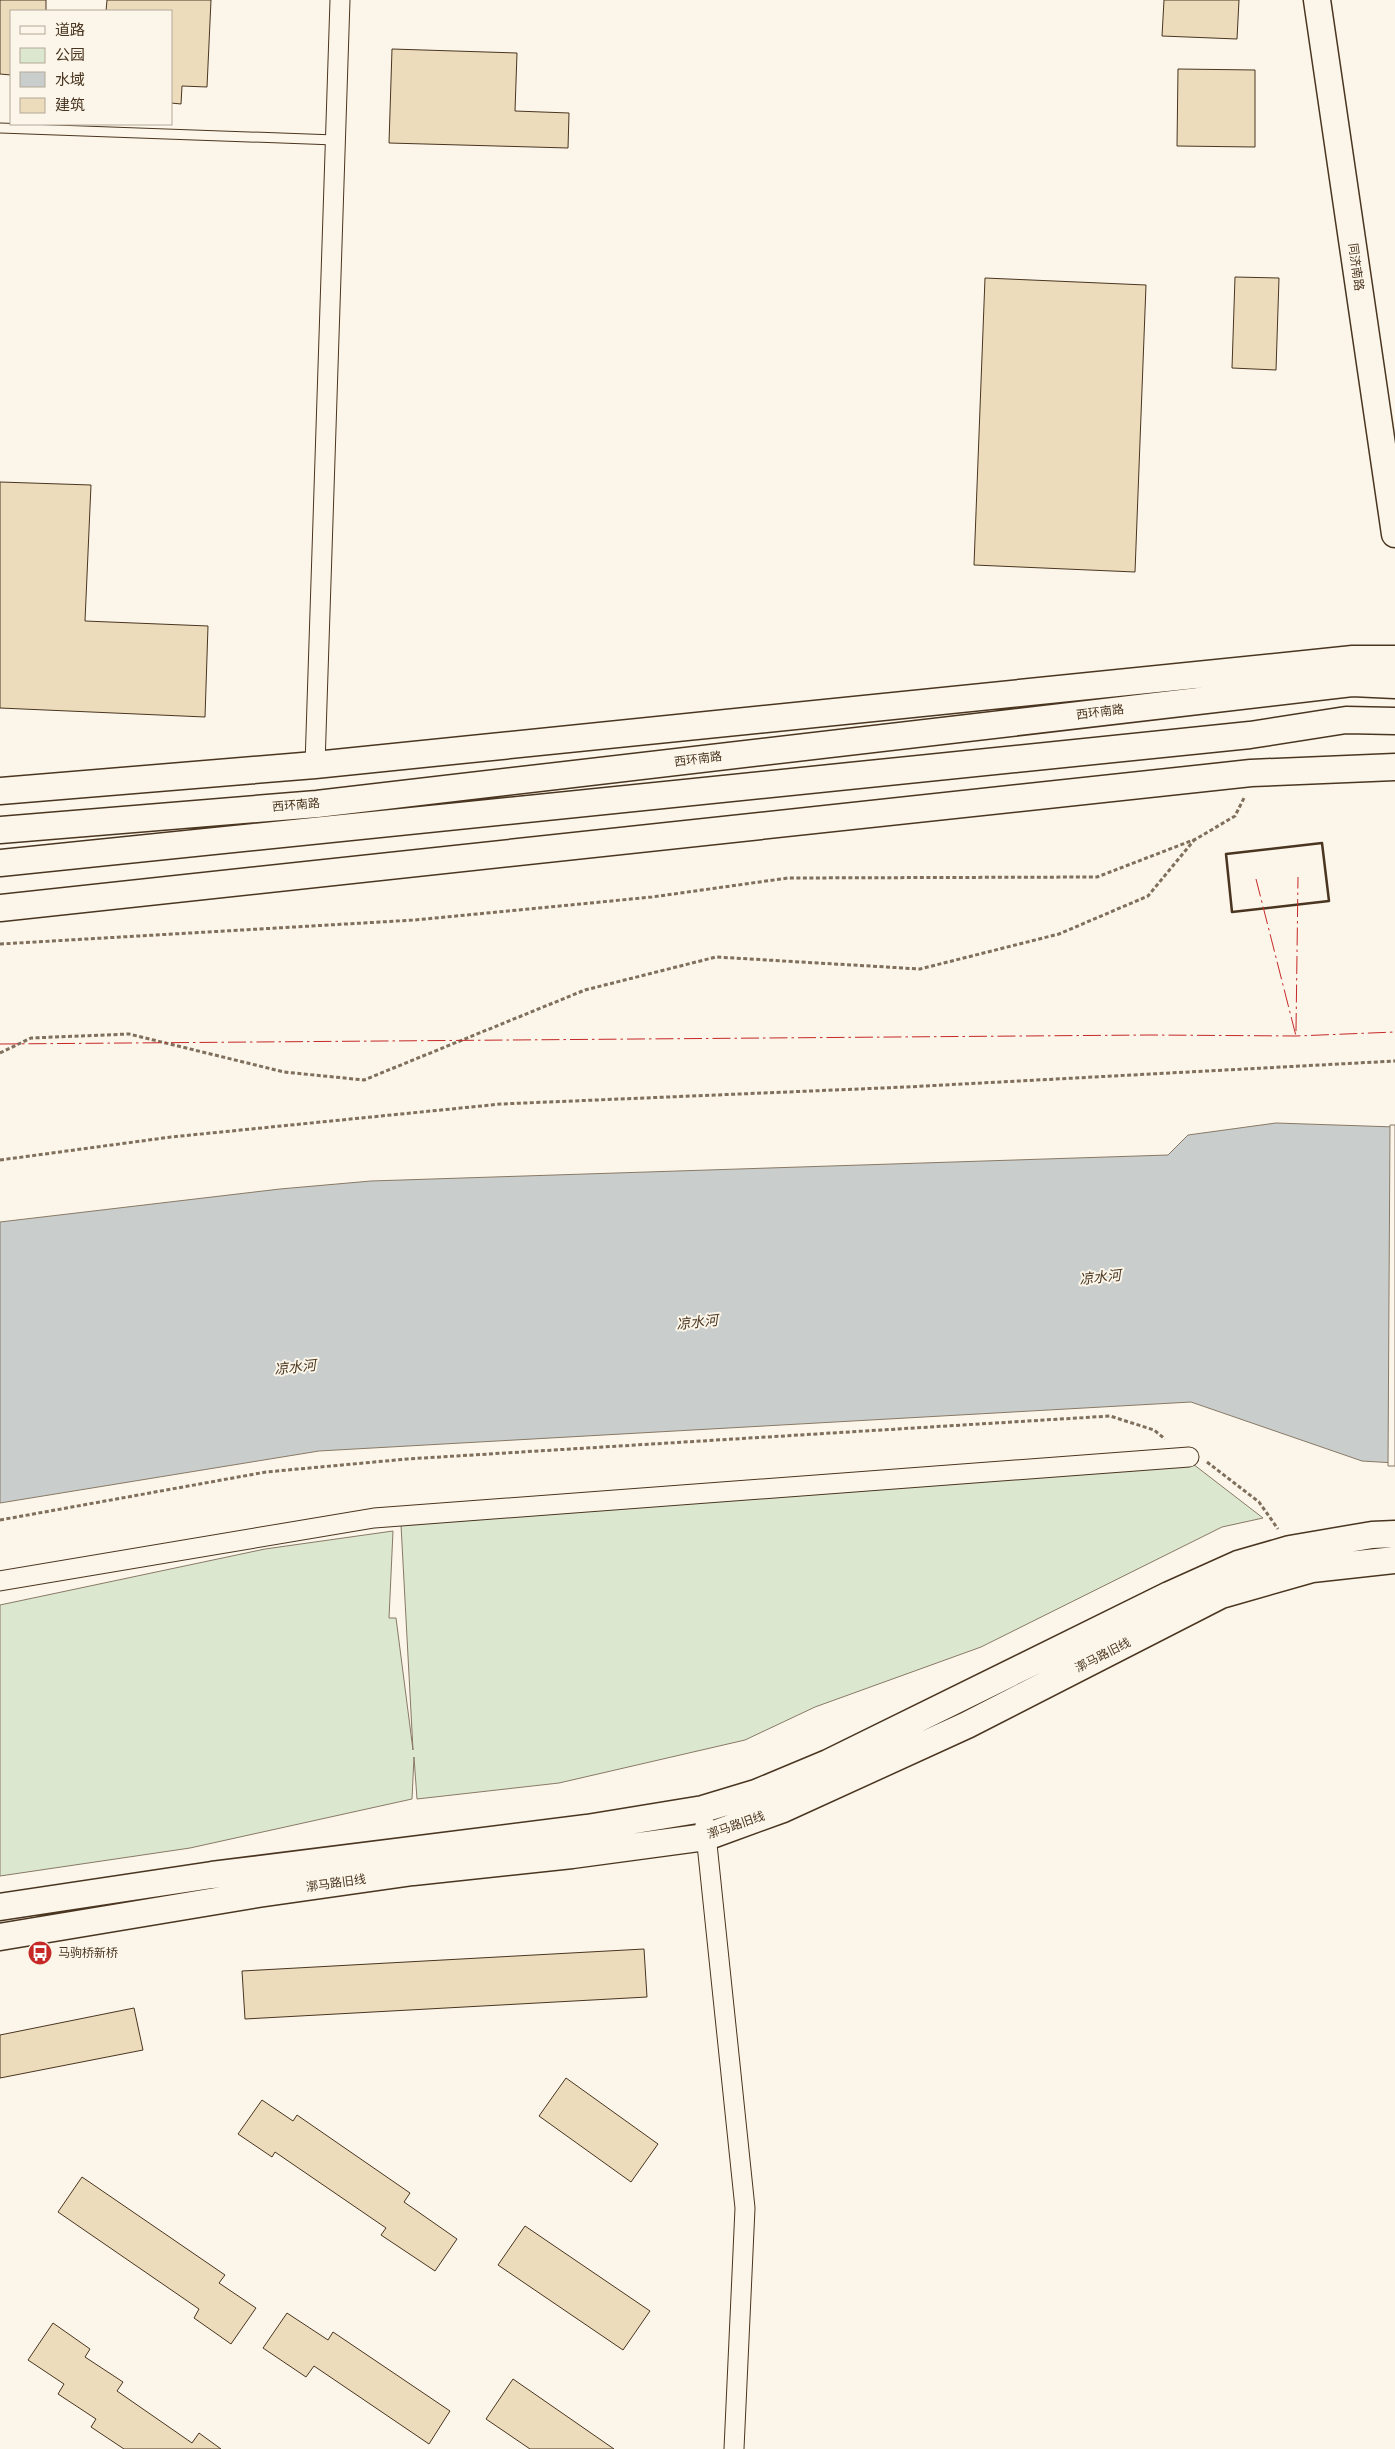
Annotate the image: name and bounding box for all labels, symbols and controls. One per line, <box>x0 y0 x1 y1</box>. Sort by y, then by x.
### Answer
legend <box>10 10 172 125</box>
text: 道路 <box>55 22 85 38</box>
text: 公园 <box>55 47 85 63</box>
text: 水域 <box>55 72 85 88</box>
text: 建筑 <box>55 97 85 113</box>
street label: 同济南路 <box>1346 242 1366 292</box>
street label: 西环南路 <box>1075 702 1125 722</box>
street label: 西环南路 <box>673 749 723 769</box>
street label: 西环南路 <box>271 796 321 814</box>
water label: 凉水河 <box>1078 1267 1125 1287</box>
water label: 凉水河 <box>675 1312 722 1332</box>
water label: 凉水河 <box>273 1357 320 1377</box>
street label: 漷马路旧线 <box>1073 1635 1133 1675</box>
street label: 漷马路旧线 <box>705 1809 767 1841</box>
street label: 漷马路旧线 <box>305 1872 367 1894</box>
bus stop icon: 马驹桥新桥 <box>27 1940 53 1966</box>
place label: 马驹桥新桥 <box>58 1946 118 1960</box>

